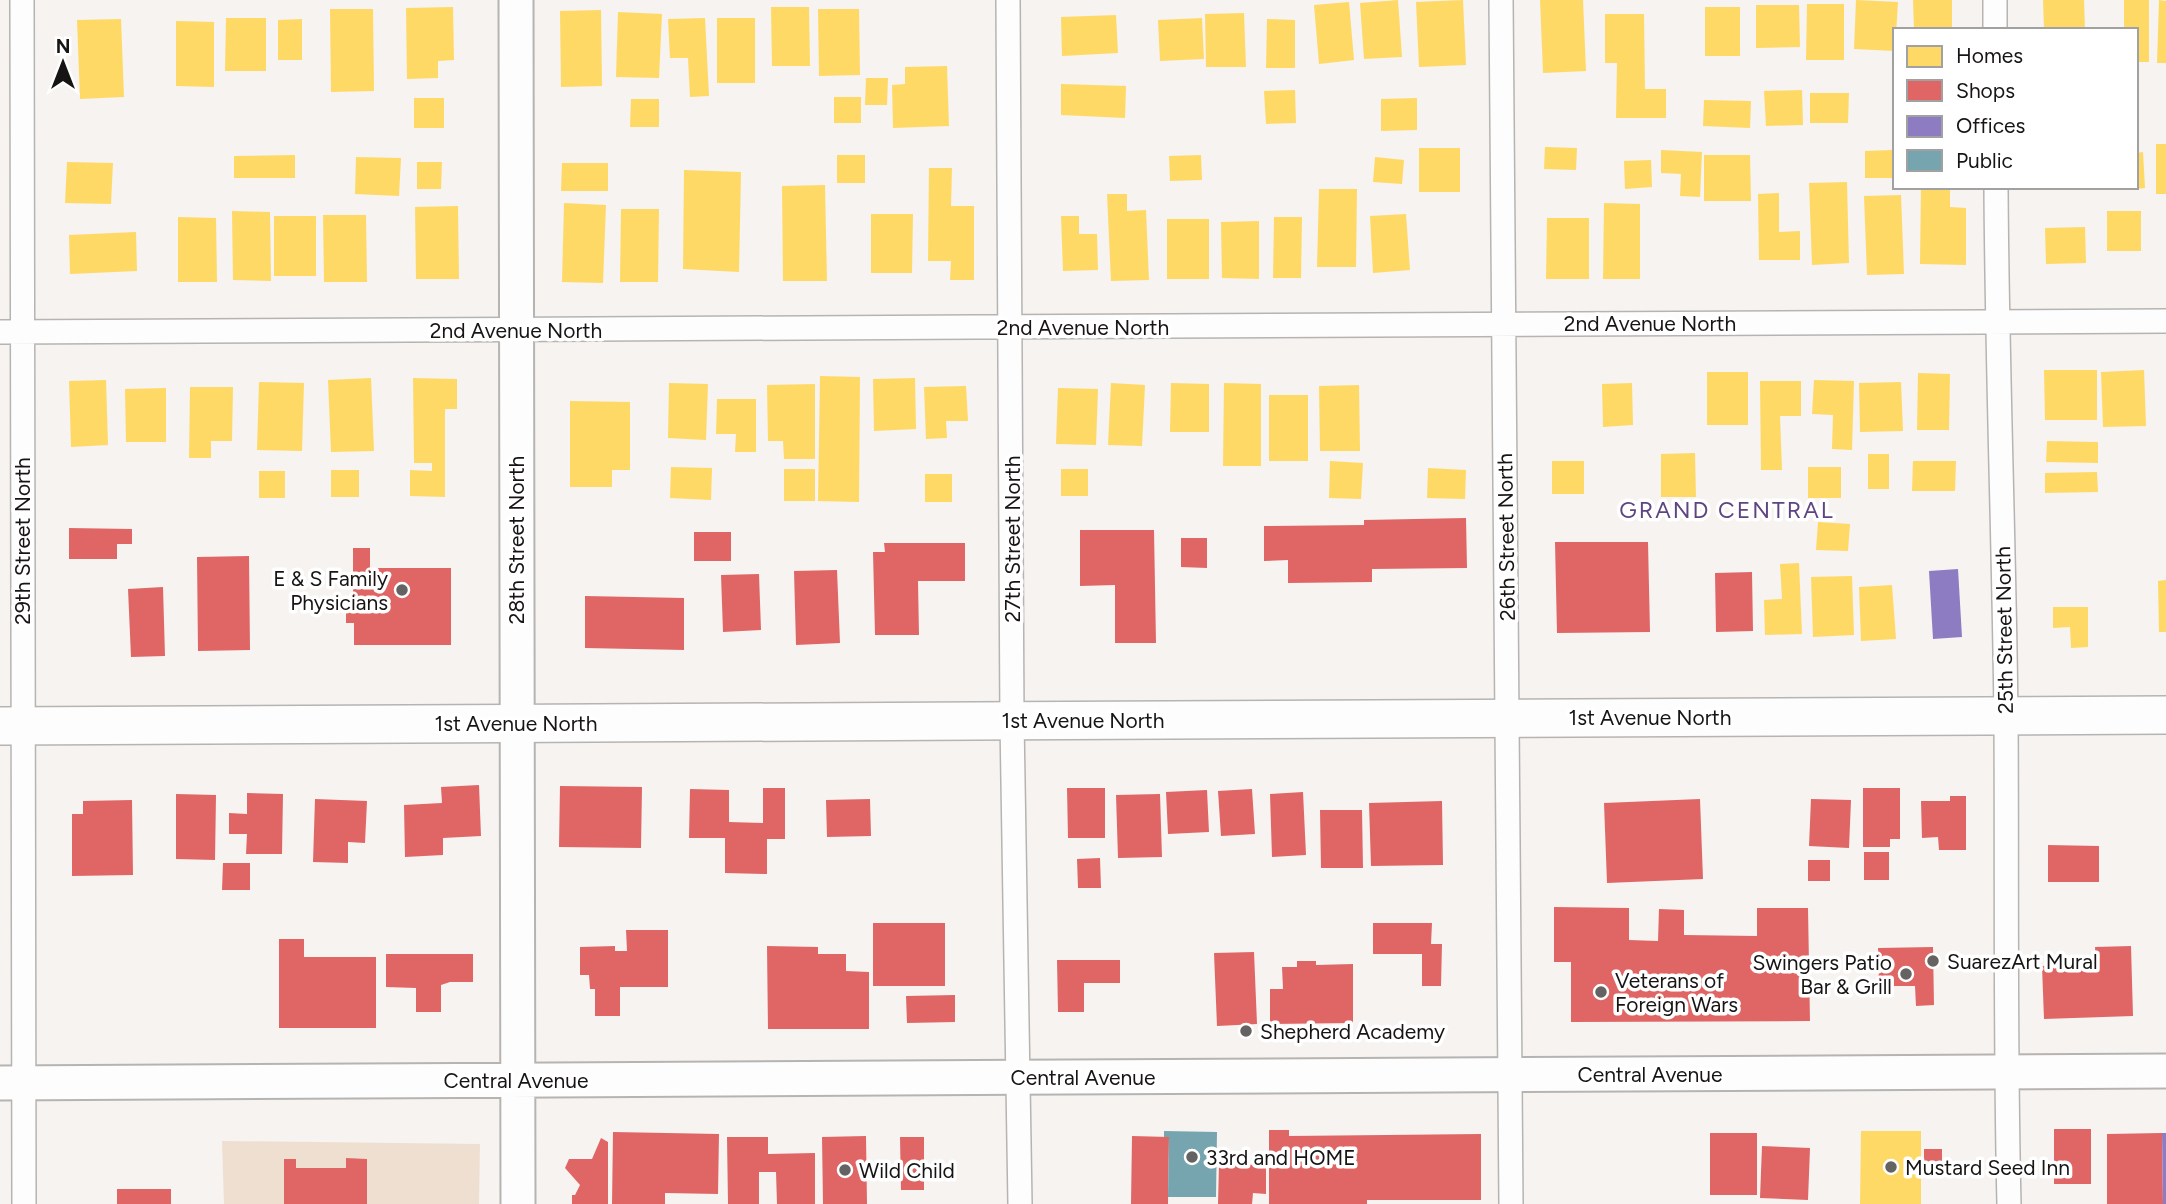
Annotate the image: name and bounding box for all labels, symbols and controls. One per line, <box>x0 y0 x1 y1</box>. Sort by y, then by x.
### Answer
north arrow <box>28 28 98 98</box>
legend <box>1893 28 2138 189</box>
text: N <box>56 35 70 58</box>
text: Homes <box>1956 43 2023 68</box>
text: Shops <box>1956 78 2015 103</box>
text: Offices <box>1956 113 2025 138</box>
text: Public <box>1956 148 2013 173</box>
street label: 2nd Avenue North <box>1564 311 1736 336</box>
street label: 2nd Avenue North <box>997 315 1169 340</box>
street label: 2nd Avenue North <box>430 318 602 343</box>
street label: 26th Street North <box>1492 453 1520 621</box>
street label: 27th Street North <box>1000 455 1025 623</box>
street label: 28th Street North <box>504 456 529 624</box>
street label: 29th Street North <box>10 457 35 625</box>
district label: GRAND CENTRAL <box>1619 496 1835 524</box>
street label: 25th Street North <box>1990 546 2018 714</box>
place label: E & S Family Physicians <box>273 566 388 615</box>
marker: E & S Family Physicians <box>394 582 410 598</box>
street label: 1st Avenue North <box>1569 705 1731 730</box>
street label: 1st Avenue North <box>1002 708 1164 733</box>
street label: 1st Avenue North <box>435 711 597 736</box>
place label: SuarezArt Mural <box>1947 949 2098 974</box>
place label: Swingers Patio Bar & Grill <box>1753 950 1892 999</box>
marker: SuarezArt Mural <box>1925 953 1941 969</box>
marker: Swingers Patio Bar & Grill <box>1898 966 1914 982</box>
place label: Veterans of Foreign Wars <box>1615 968 1738 1017</box>
marker: Veterans of Foreign Wars <box>1593 984 1609 1000</box>
place label: Shepherd Academy <box>1260 1019 1445 1044</box>
marker: Shepherd Academy <box>1238 1023 1254 1039</box>
street label: Central Avenue <box>1578 1062 1722 1087</box>
street label: Central Avenue <box>1011 1065 1155 1090</box>
street label: Central Avenue <box>444 1068 588 1093</box>
place label: 33rd and HOME <box>1206 1145 1356 1170</box>
marker: 33rd and HOME <box>1184 1149 1200 1165</box>
place label: Mustard Seed Inn <box>1905 1155 2070 1180</box>
place label: Wild Child <box>859 1158 955 1183</box>
marker: Mustard Seed Inn <box>1883 1159 1899 1175</box>
marker: Wild Child <box>837 1162 853 1178</box>

